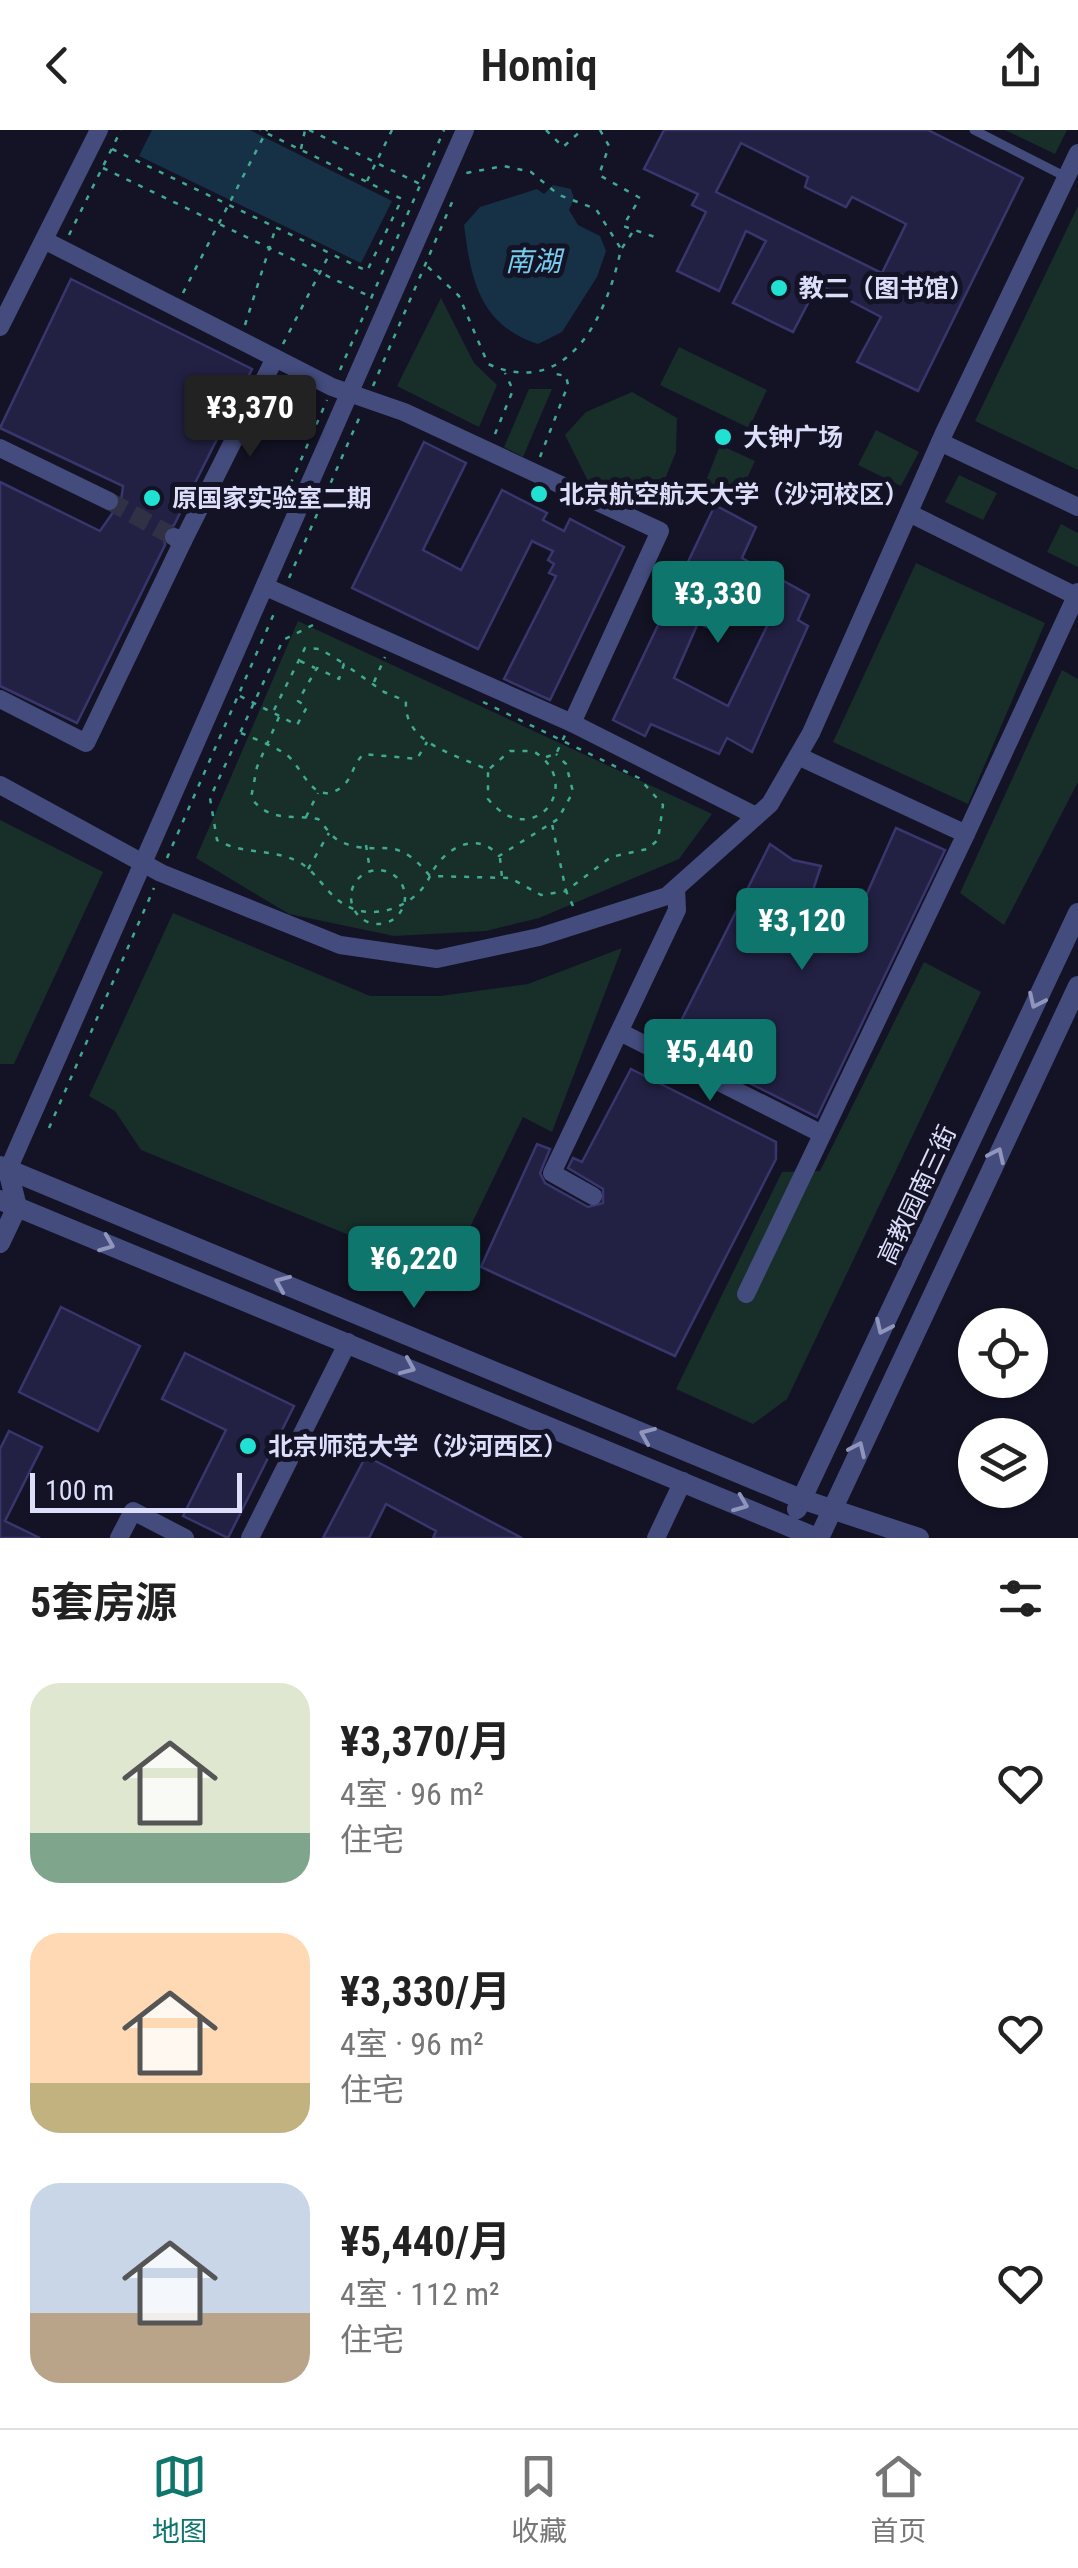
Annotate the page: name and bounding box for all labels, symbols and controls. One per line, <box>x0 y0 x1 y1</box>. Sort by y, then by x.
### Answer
icon: back <box>30 38 85 93</box>
icon: share <box>993 38 1048 93</box>
text: Homiq <box>480 39 598 92</box>
water label: 南湖 <box>505 245 565 278</box>
place label: 教二（图书馆） <box>799 274 974 303</box>
marker: 教二（图书馆） <box>768 277 790 299</box>
pin: ¥3,370 <box>169 375 331 460</box>
text: ¥3,370 <box>206 388 294 426</box>
place label: 大钟广场 <box>743 423 843 452</box>
marker: 大钟广场 <box>712 426 734 448</box>
place label: 北京航空航天大学（沙河校区） <box>559 480 909 509</box>
marker: 北京航空航天大学（沙河校区） <box>528 483 550 505</box>
place label: 原国家实验室二期 <box>172 484 372 513</box>
marker: 原国家实验室二期 <box>141 487 163 509</box>
pin: ¥3,330 <box>637 561 799 646</box>
text: ¥3,330 <box>674 574 762 612</box>
pin: ¥3,120 <box>721 888 883 973</box>
text: ¥3,120 <box>758 901 846 939</box>
one-way arrow <box>1029 991 1049 1009</box>
pin: ¥5,440 <box>629 1019 791 1104</box>
text: ¥5,440 <box>666 1032 754 1070</box>
street label: 高教园南三街 <box>872 1121 962 1269</box>
one-way arrow <box>985 1147 1005 1165</box>
pin: ¥6,220 <box>333 1226 495 1311</box>
one-way arrow <box>97 1232 115 1252</box>
text: ¥6,220 <box>370 1239 458 1277</box>
one-way arrow <box>274 1275 292 1295</box>
map controls <box>958 1308 1048 1508</box>
button: locate <box>958 1308 1048 1398</box>
one-way arrow <box>875 1316 895 1334</box>
one-way arrow <box>398 1355 416 1375</box>
button: layers <box>958 1418 1048 1508</box>
one-way arrow <box>639 1426 657 1446</box>
place label: 北京师范大学（沙河西区） <box>268 1432 568 1461</box>
marker: 北京师范大学（沙河西区） <box>237 1435 259 1457</box>
one-way arrow <box>846 1441 866 1459</box>
scale bar <box>30 1468 242 1512</box>
text: 100 m <box>45 1474 114 1507</box>
one-way arrow <box>731 1493 749 1513</box>
icon: filters <box>993 1571 1048 1626</box>
text: 5套房源 <box>30 1578 177 1627</box>
text: ¥3,370/月 <box>340 1717 511 1766</box>
icon: home <box>110 1723 230 1843</box>
icon: heart <box>993 1756 1048 1811</box>
text: 4室 · 96 m² <box>340 1775 484 1813</box>
text: 住宅 <box>340 1821 404 1859</box>
text: ¥3,330/月 <box>340 1967 511 2016</box>
icon: home <box>110 1973 230 2093</box>
icon: heart <box>993 2006 1048 2061</box>
text: 4室 · 96 m² <box>340 2025 484 2063</box>
text: 住宅 <box>340 2071 404 2109</box>
text: ¥5,440/月 <box>340 2217 511 2266</box>
icon: home <box>110 2223 230 2343</box>
icon: heart <box>993 2256 1048 2311</box>
text: 4室 · 112 m² <box>340 2275 500 2313</box>
text: 住宅 <box>340 2321 404 2359</box>
tab: 地图 <box>152 2449 208 2549</box>
tab: 收藏 <box>511 2449 567 2549</box>
tab: 首页 <box>870 2449 926 2549</box>

